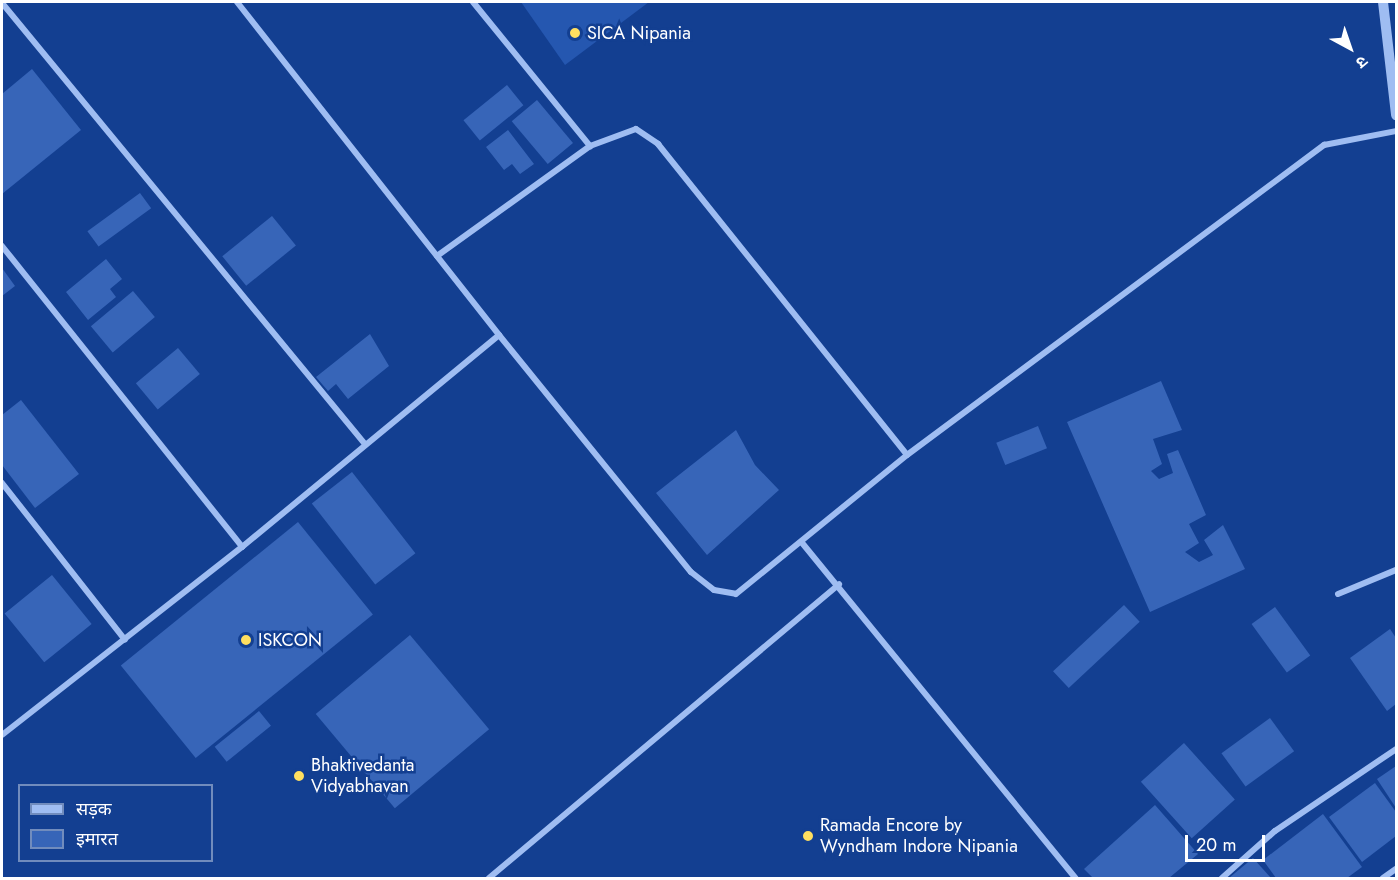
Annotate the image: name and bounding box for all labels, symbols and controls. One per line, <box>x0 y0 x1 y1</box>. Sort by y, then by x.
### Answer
north arrow <box>1320 18 1380 78</box>
place label: SICA Nipania <box>587 22 691 44</box>
marker: SICA Nipania <box>568 26 582 40</box>
text: उ <box>1351 50 1373 74</box>
place label: ISKCON <box>258 629 322 651</box>
marker: ISKCON <box>239 633 253 647</box>
place label: Bhaktivedanta Vidyabhavan <box>311 755 414 798</box>
marker: Bhaktivedanta Vidyabhavan <box>292 769 306 783</box>
legend <box>18 784 213 862</box>
text: सड़क <box>76 796 112 822</box>
place label: Ramada Encore by Wyndham Indore Nipania <box>820 815 1018 858</box>
scale bar <box>1188 823 1268 861</box>
text: इमारत <box>76 826 118 852</box>
marker: Ramada Encore by Wyndham Indore Nipania <box>801 829 815 843</box>
text: 20 m <box>1196 832 1236 858</box>

